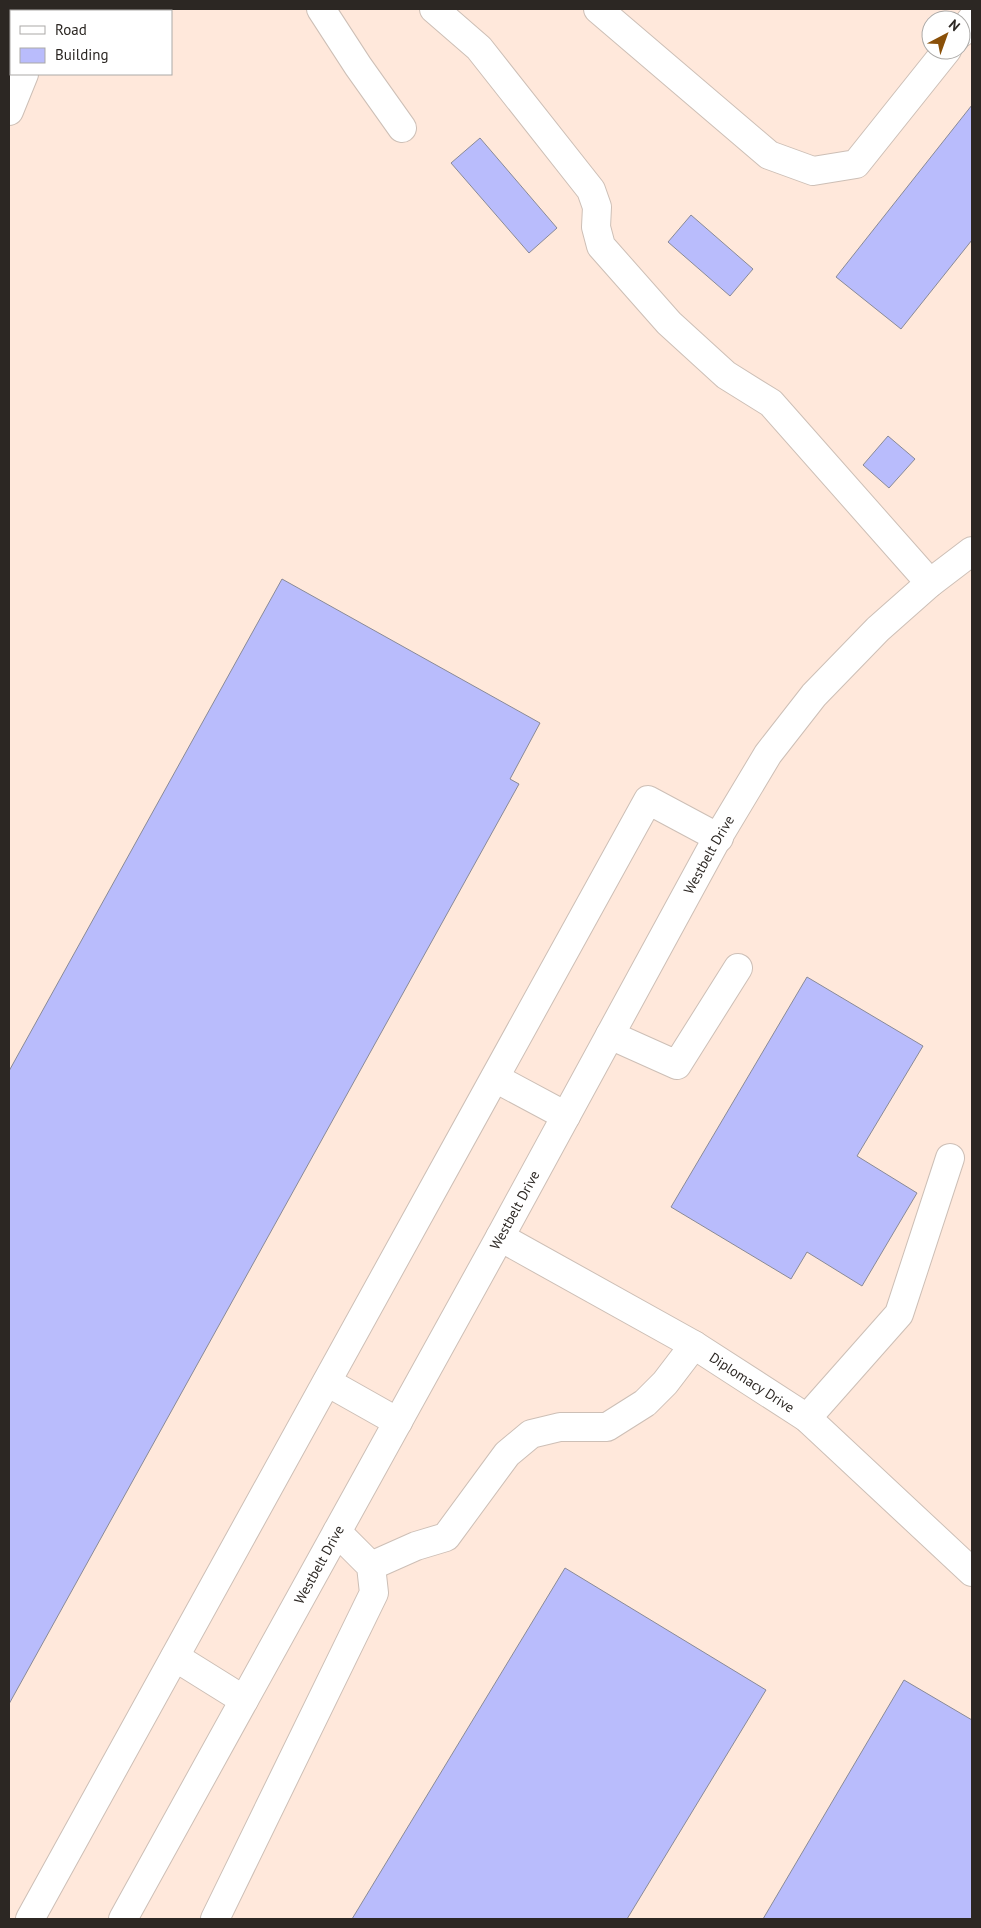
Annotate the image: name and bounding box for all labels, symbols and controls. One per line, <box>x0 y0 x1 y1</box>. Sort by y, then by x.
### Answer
legend <box>10 10 172 75</box>
north arrow <box>921 10 971 60</box>
text: N <box>945 15 964 35</box>
text: Road <box>55 20 87 39</box>
text: Building <box>55 45 109 64</box>
street label: Westbelt Drive <box>680 812 738 897</box>
street label: Westbelt Drive <box>486 1167 544 1253</box>
street label: Diplomacy Drive <box>706 1348 798 1417</box>
street label: Westbelt Drive <box>290 1522 348 1607</box>

